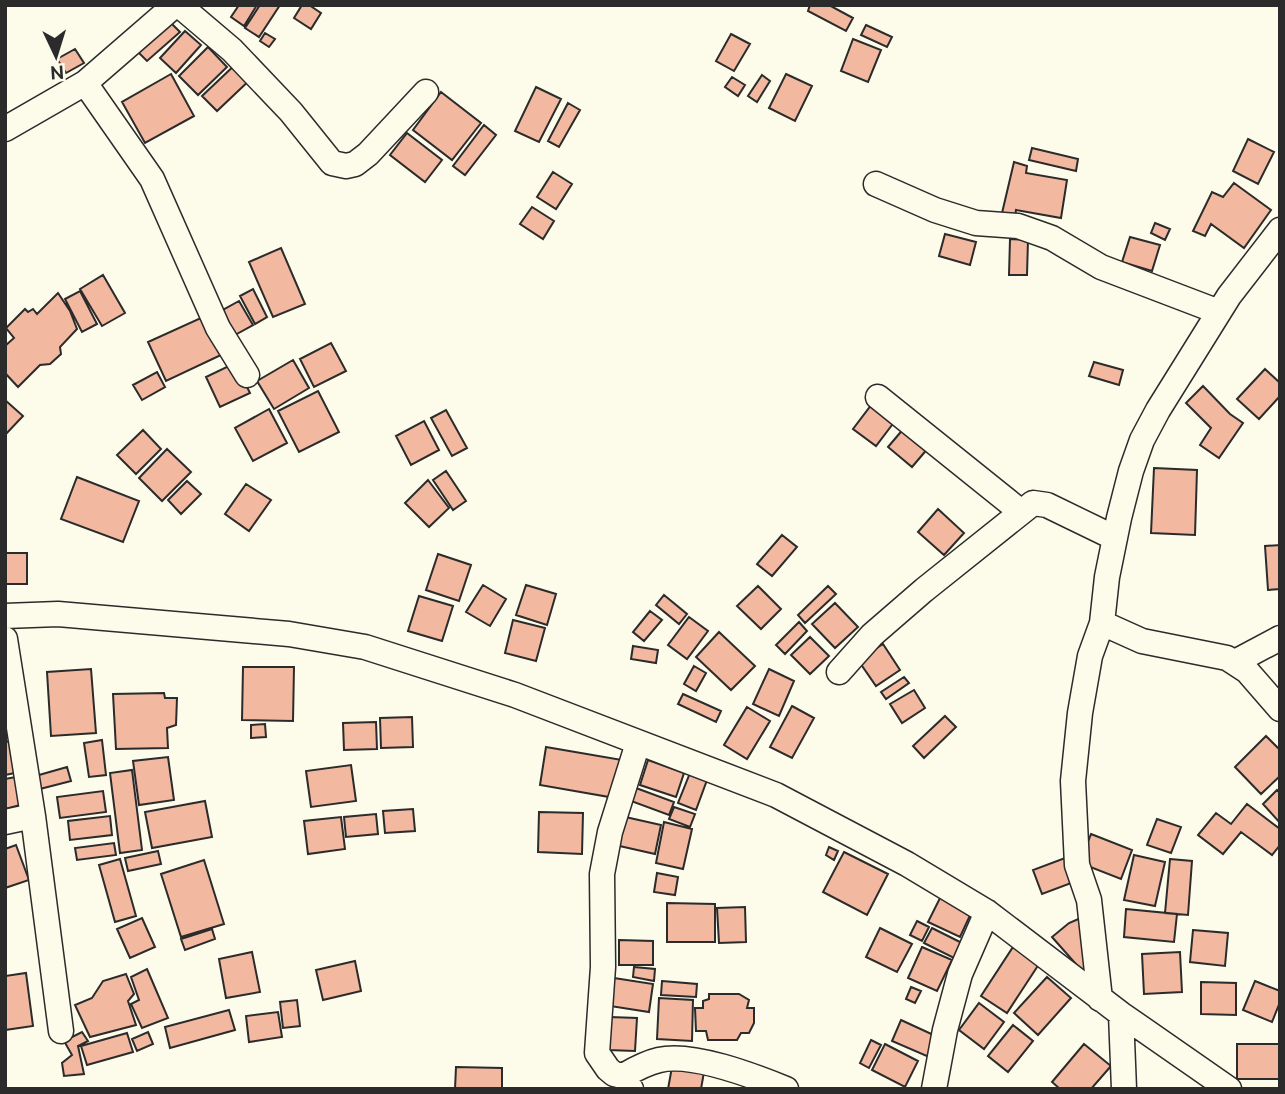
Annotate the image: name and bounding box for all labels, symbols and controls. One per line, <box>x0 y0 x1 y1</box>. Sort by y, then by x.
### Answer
north arrow <box>21 21 91 91</box>
text: N <box>49 61 65 84</box>

